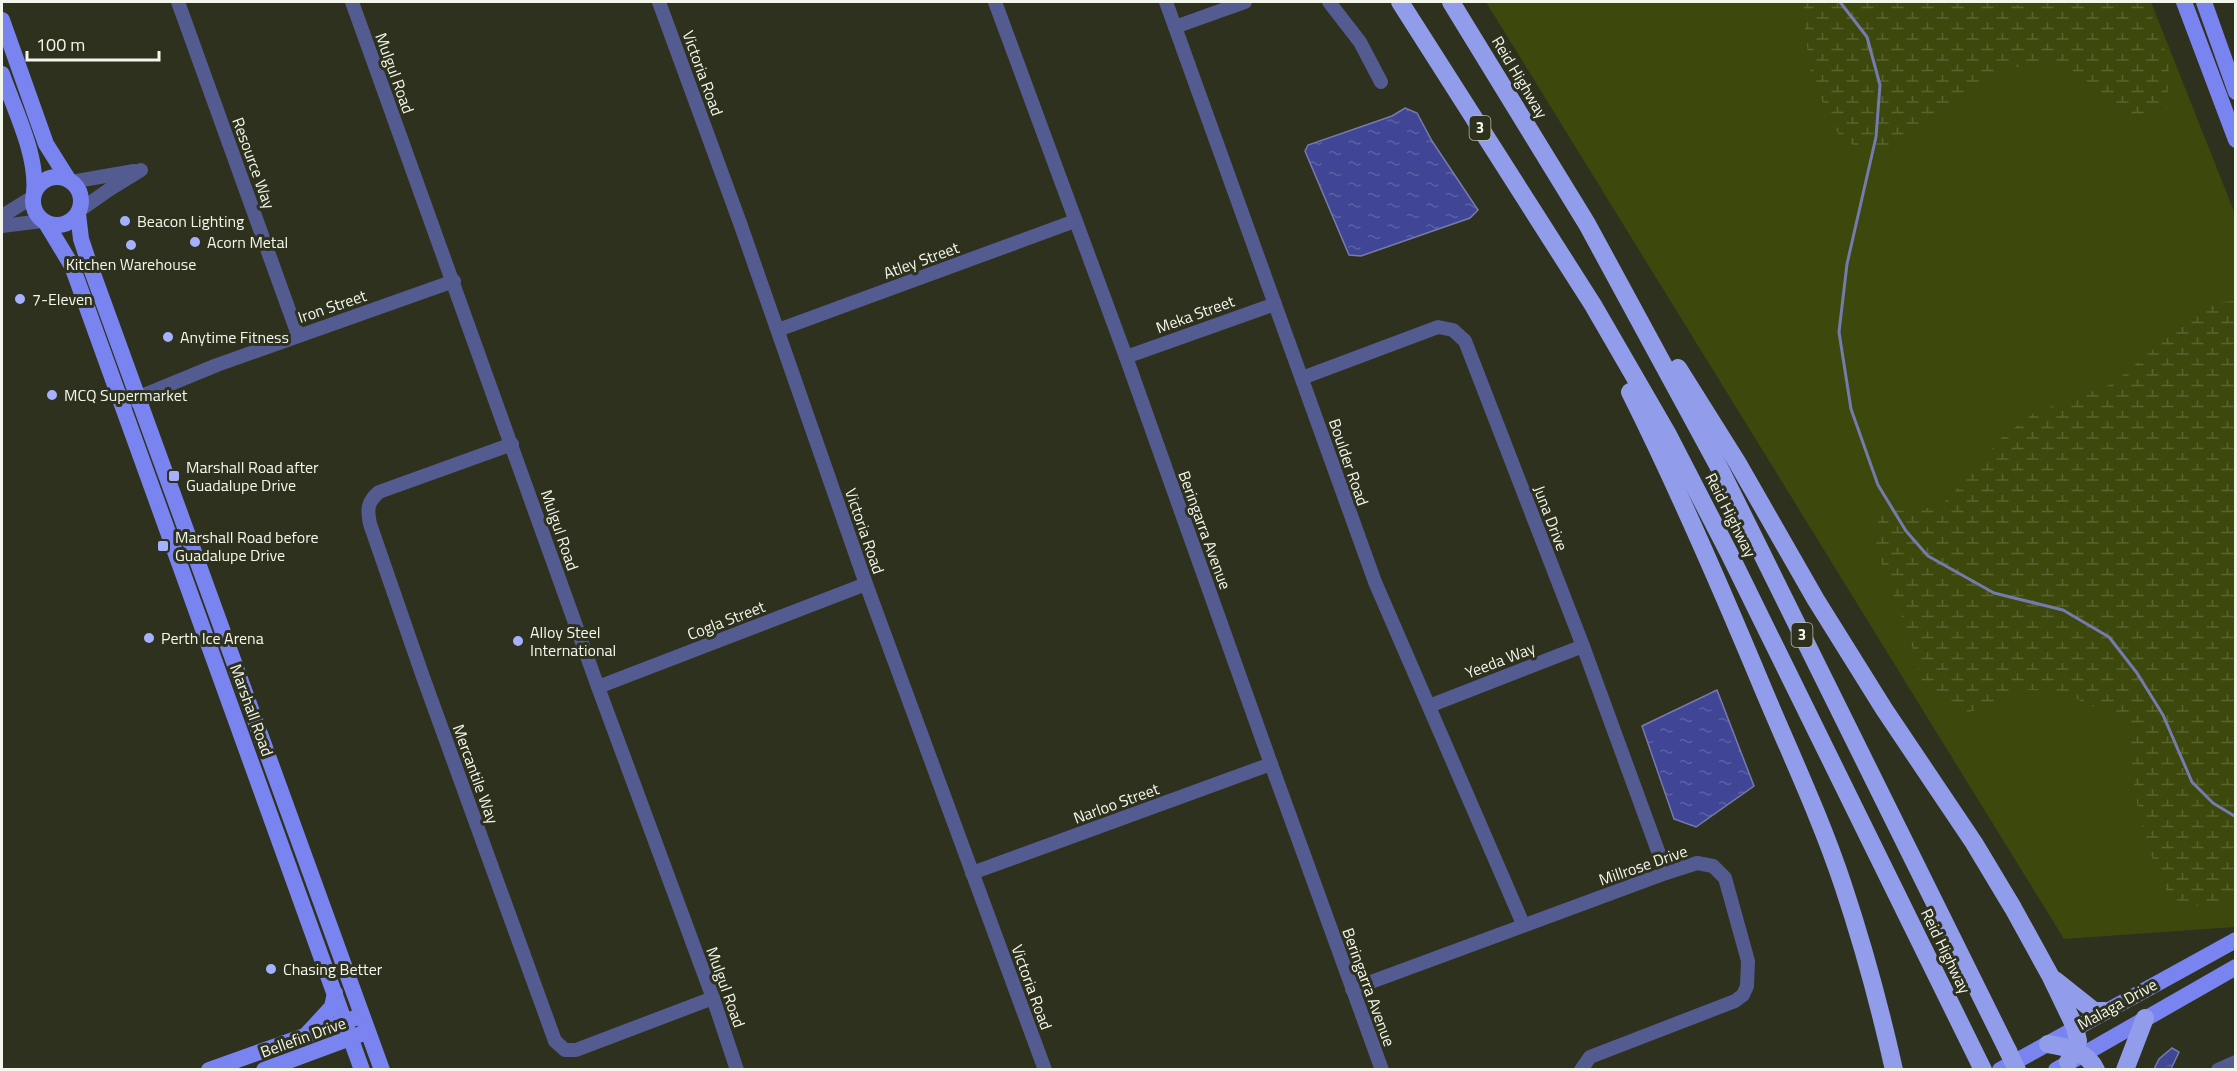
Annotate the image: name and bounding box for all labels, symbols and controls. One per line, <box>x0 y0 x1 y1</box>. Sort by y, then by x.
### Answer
scale bar <box>27 24 159 62</box>
street label: Victoria Road <box>676 27 730 119</box>
street label: Mulgul Road <box>369 29 421 117</box>
text: 100 m <box>36 31 85 58</box>
street label: Reid Highway <box>1486 31 1554 123</box>
street label: Resource Way <box>226 114 282 212</box>
road number: 3 <box>1470 116 1490 140</box>
place label: Beacon Lighting <box>137 209 244 233</box>
marker: Beacon Lighting <box>118 214 132 228</box>
place label: Acorn Metal <box>207 230 288 254</box>
marker: Acorn Metal <box>188 235 202 249</box>
street label: Atley Street <box>880 235 963 285</box>
marker: Kitchen Warehouse <box>124 238 138 252</box>
place label: Kitchen Warehouse <box>66 252 196 276</box>
street label: Iron Street <box>294 283 370 329</box>
place label: 7-Eleven <box>32 287 93 311</box>
street label: Meka Street <box>1152 289 1238 339</box>
marker: 7-Eleven <box>13 292 27 306</box>
place label: Anytime Fitness <box>180 325 289 349</box>
marker: Anytime Fitness <box>161 330 175 344</box>
place label: MCQ Supermarket <box>64 383 188 407</box>
marker: MCQ Supermarket <box>45 388 59 402</box>
street label: Boulder Road <box>1323 415 1375 509</box>
place label: Marshall Road after Guadalupe Drive <box>186 455 319 497</box>
street label: Beringarra Avenue <box>1172 467 1238 593</box>
marker: Marshall Road after Guadalupe Drive <box>167 469 181 483</box>
street label: Reid Highway <box>1699 469 1763 562</box>
street label: Juna Drive <box>1528 482 1574 554</box>
street label: Victoria Road <box>839 485 891 577</box>
street label: Mulgul Road <box>535 486 585 574</box>
place label: Marshall Road before Guadalupe Drive <box>175 525 319 567</box>
marker: Marshall Road before Guadalupe Drive <box>156 539 170 553</box>
street label: Cogla Street <box>684 594 769 646</box>
place label: Alloy Steel International <box>530 620 616 662</box>
road number: 3 <box>1792 623 1812 647</box>
place label: Perth Ice Arena <box>161 626 264 650</box>
marker: Perth Ice Arena <box>142 631 156 645</box>
marker: Alloy Steel International <box>511 634 525 648</box>
street label: Yeeda Way <box>1462 636 1539 684</box>
street label: Marshall Road <box>224 661 280 759</box>
street label: Mercantile Way <box>447 721 505 827</box>
street label: Narloo Street <box>1070 776 1163 830</box>
street label: Millrose Drive <box>1596 839 1690 891</box>
street label: Reid Highway <box>1915 904 1977 998</box>
street label: Beringarra Avenue <box>1336 924 1402 1050</box>
street label: Victoria Road <box>1005 941 1059 1033</box>
street label: Mulgul Road <box>700 943 752 1031</box>
place label: Chasing Better <box>283 957 383 981</box>
marker: Chasing Better <box>264 962 278 976</box>
street label: Malaga Drive <box>2073 972 2161 1036</box>
street label: Bellefin Drive <box>257 1010 349 1064</box>

